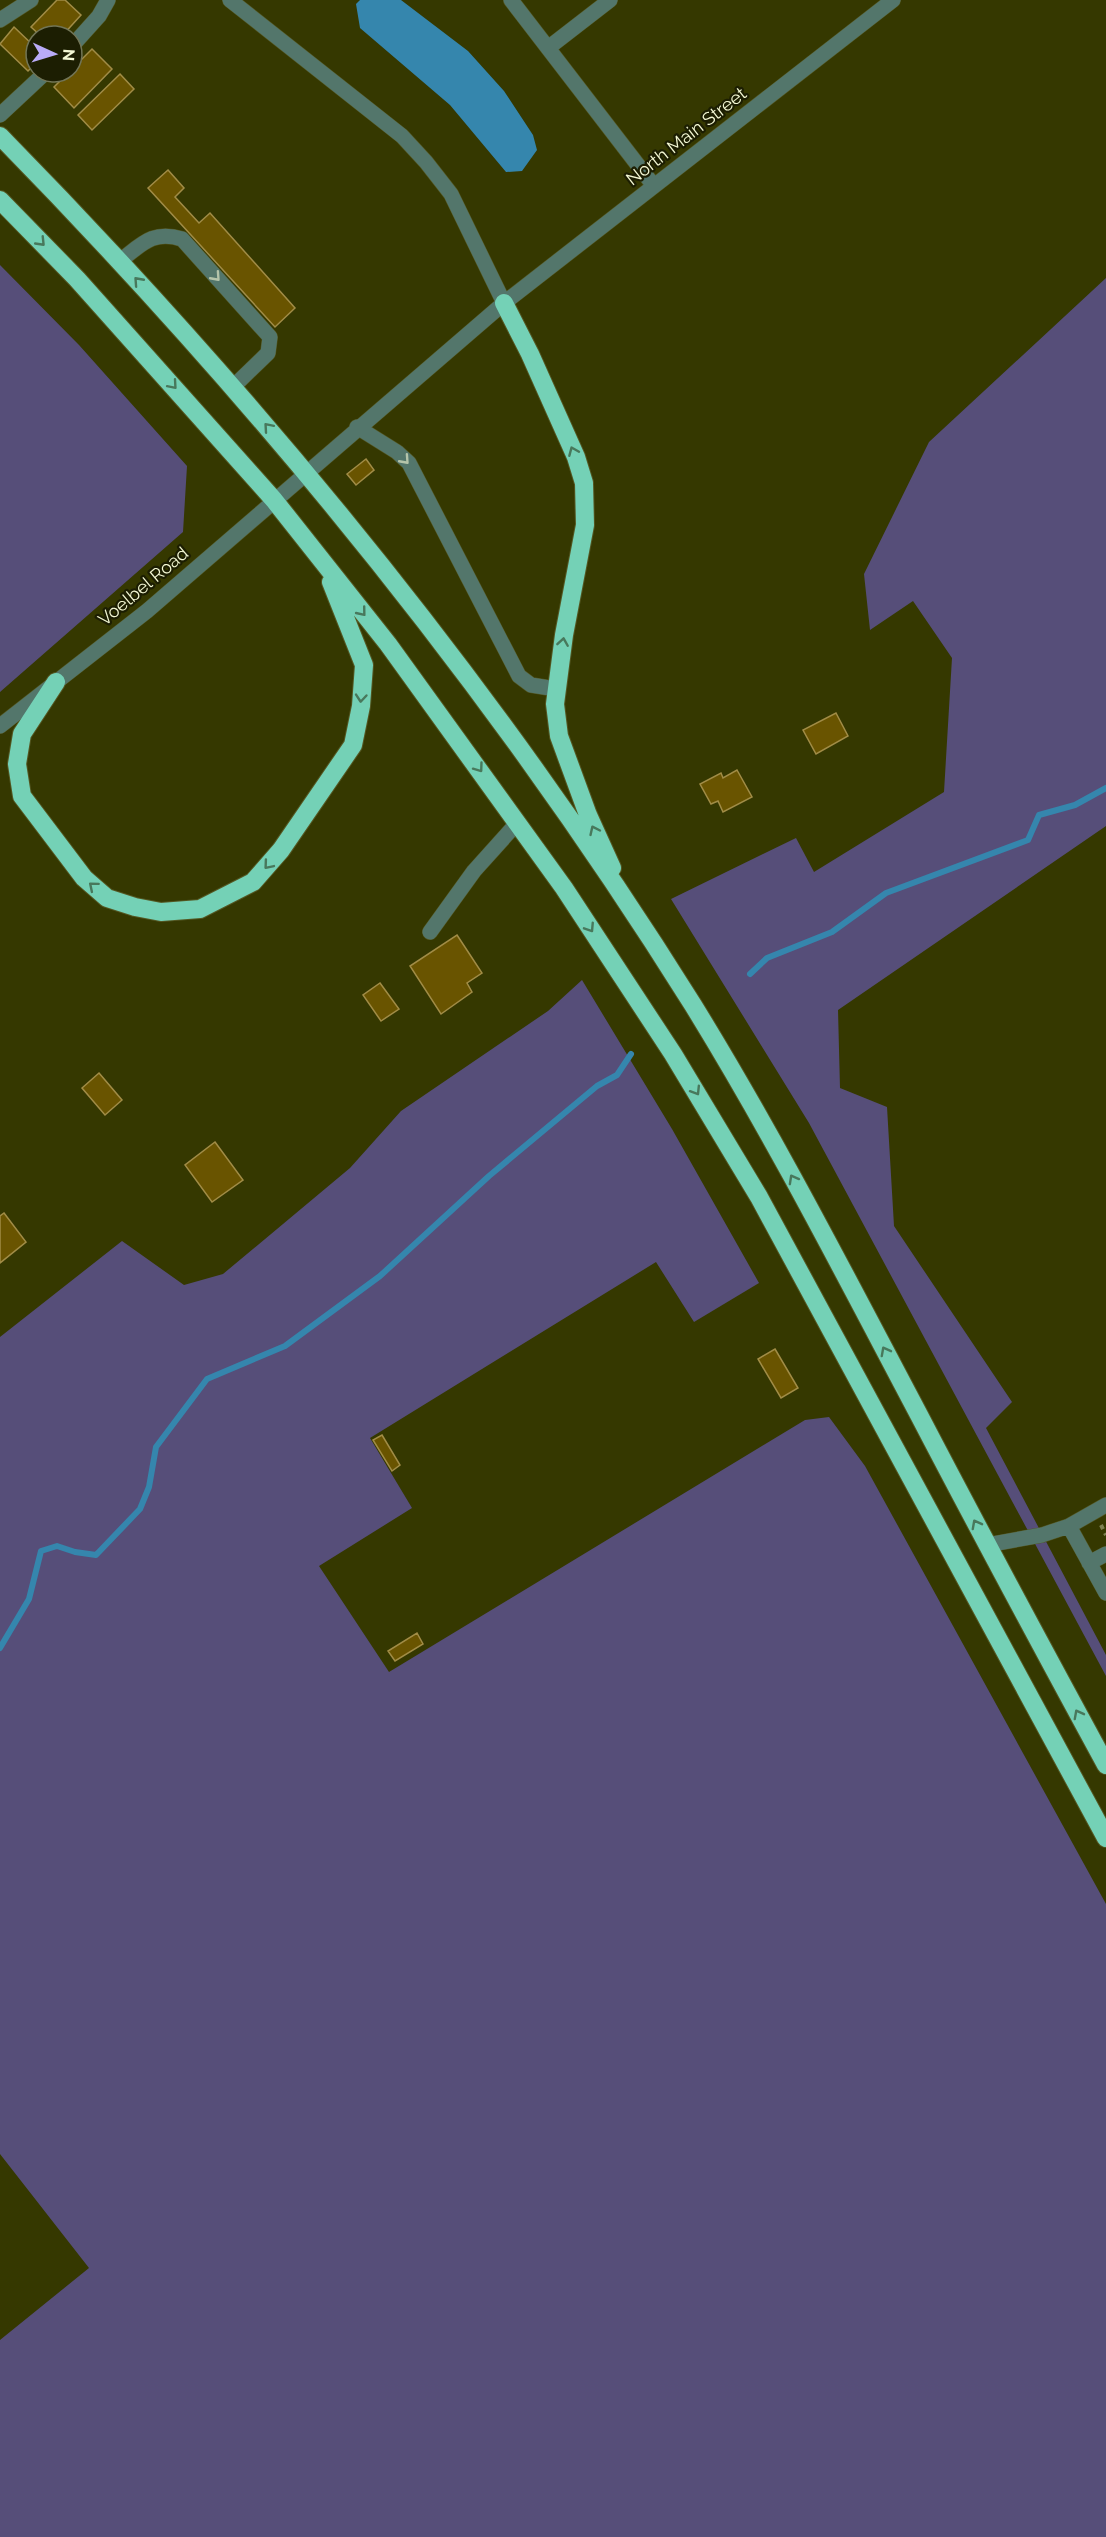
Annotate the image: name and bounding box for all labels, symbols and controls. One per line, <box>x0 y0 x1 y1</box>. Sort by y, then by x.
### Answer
north arrow <box>24 24 84 84</box>
text: N <box>59 48 78 62</box>
street label: North Main Street <box>622 83 750 189</box>
one-way arrow <box>33 234 44 245</box>
one-way arrow <box>209 270 220 281</box>
one-way arrow <box>134 277 145 288</box>
one-way arrow <box>166 378 177 389</box>
one-way arrow <box>264 423 275 434</box>
one-way arrow <box>568 446 580 457</box>
one-way arrow <box>398 454 409 464</box>
street label: Voelbel Road <box>94 542 192 630</box>
one-way arrow <box>354 605 365 616</box>
one-way arrow <box>557 638 569 647</box>
one-way arrow <box>355 694 368 703</box>
one-way arrow <box>472 761 483 772</box>
one-way arrow <box>590 825 602 836</box>
one-way arrow <box>264 858 275 869</box>
one-way arrow <box>89 882 100 893</box>
one-way arrow <box>583 921 594 932</box>
one-way arrow <box>689 1085 701 1095</box>
one-way arrow <box>789 1175 800 1185</box>
one-way arrow <box>881 1347 892 1357</box>
one-way arrow <box>972 1519 983 1530</box>
one-way arrow <box>1074 1710 1085 1720</box>

